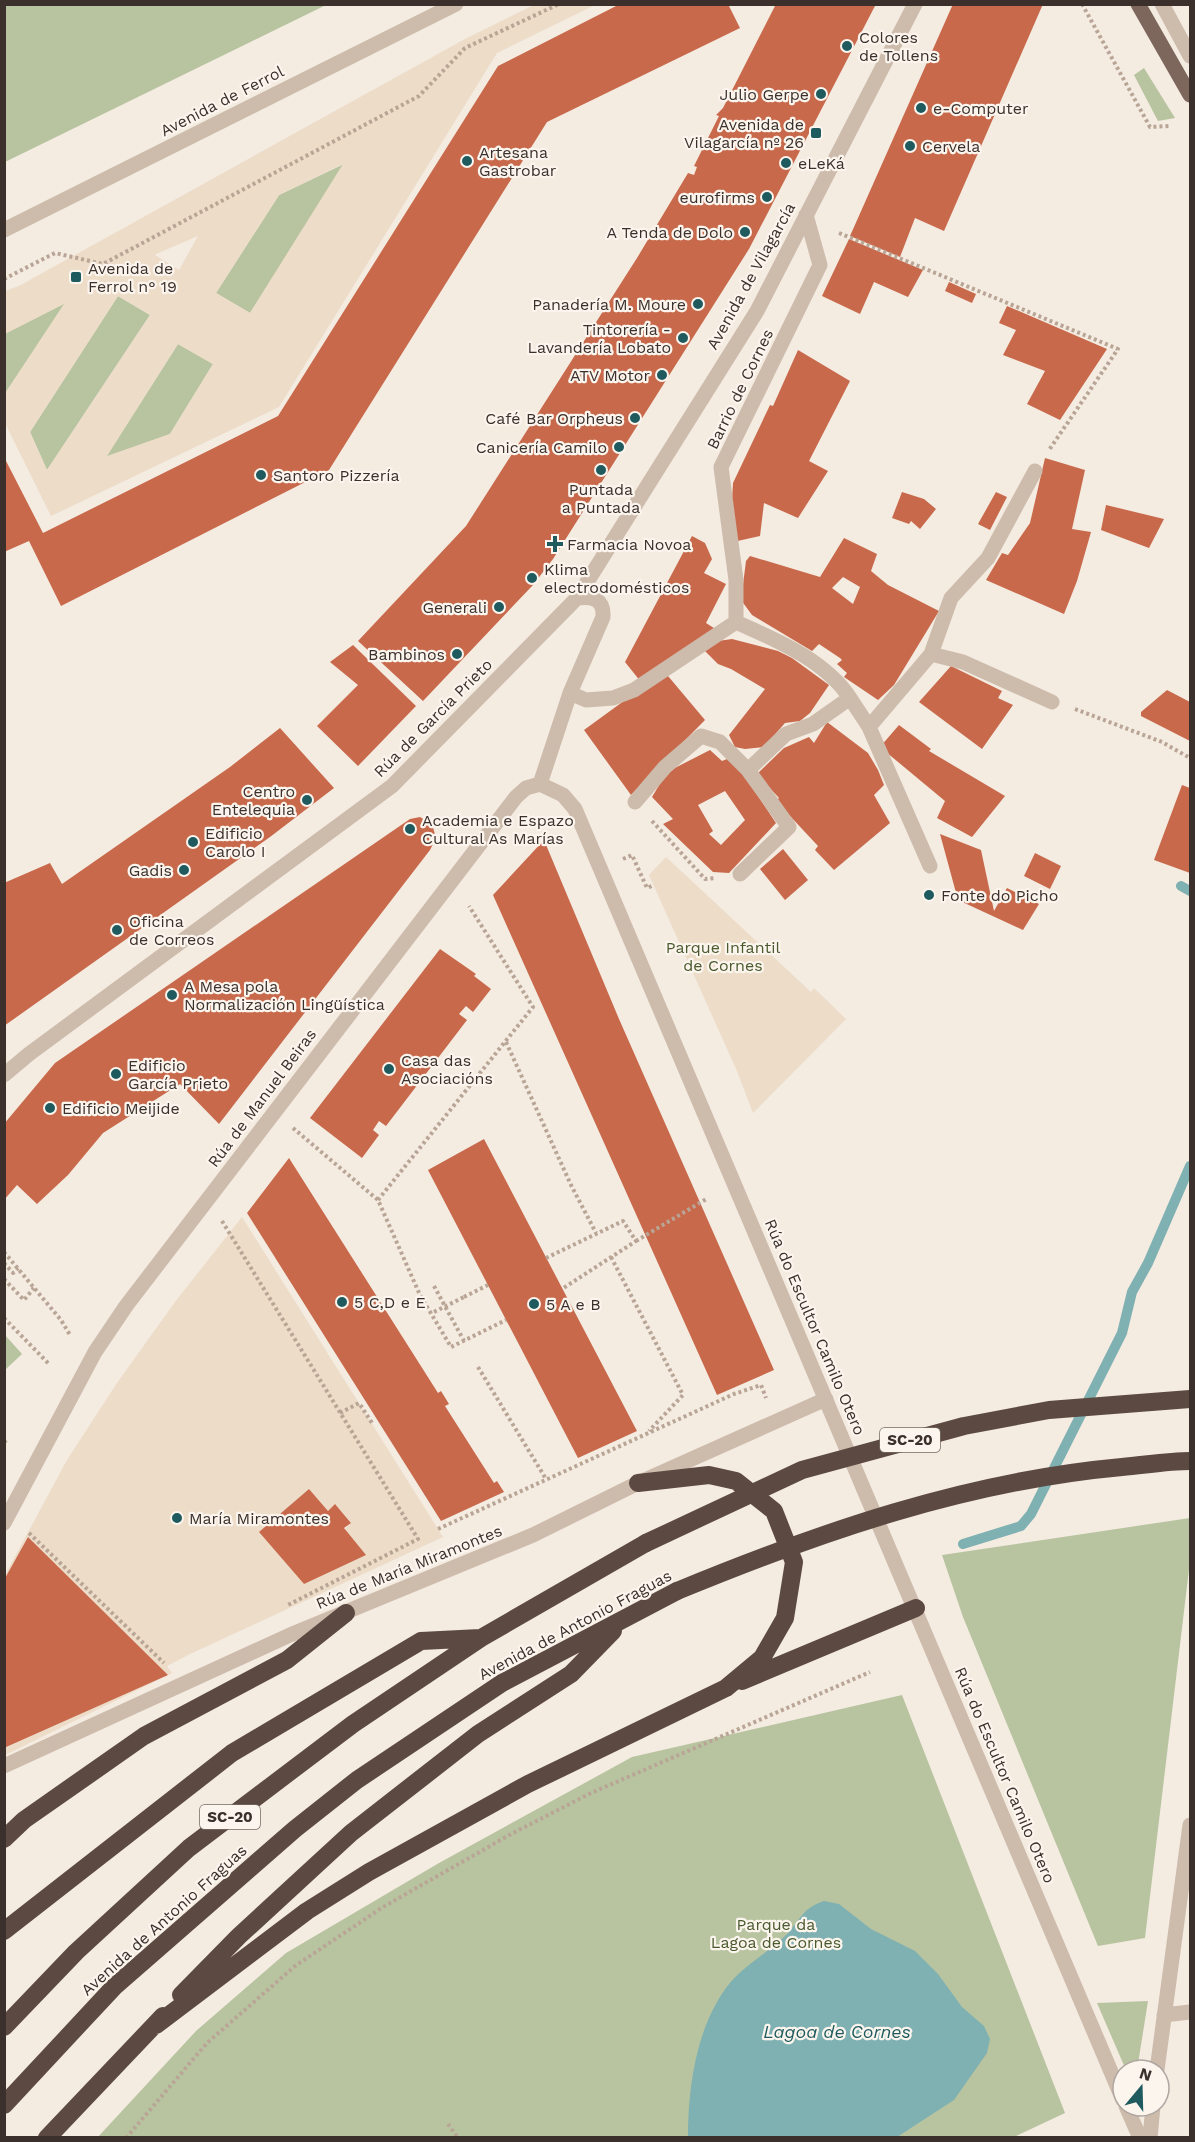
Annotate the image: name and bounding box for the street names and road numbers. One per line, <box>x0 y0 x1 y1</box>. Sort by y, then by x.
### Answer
street label: Avenida de Ferrol <box>157 62 287 140</box>
street label: Avenida de Vilagarcía <box>703 199 799 353</box>
street label: Barrio de Cornes <box>703 326 777 452</box>
street label: Rúa de García Prieto <box>370 655 496 781</box>
street label: Rúa de Manuel Beiras <box>204 1025 320 1171</box>
street label: Rúa do Escultor Camilo Otero <box>761 1216 869 1438</box>
road number: SC-20 <box>880 1428 940 1452</box>
street label: Rúa de María Miramontes <box>313 1521 505 1613</box>
street label: Avenida de Antonio Fraguas <box>475 1566 675 1684</box>
street label: Rúa do Escultor Camilo Otero <box>951 1664 1059 1886</box>
road number: SC-20 <box>200 1805 260 1829</box>
street label: Avenida de Antonio Fraguas <box>77 1841 251 1999</box>

